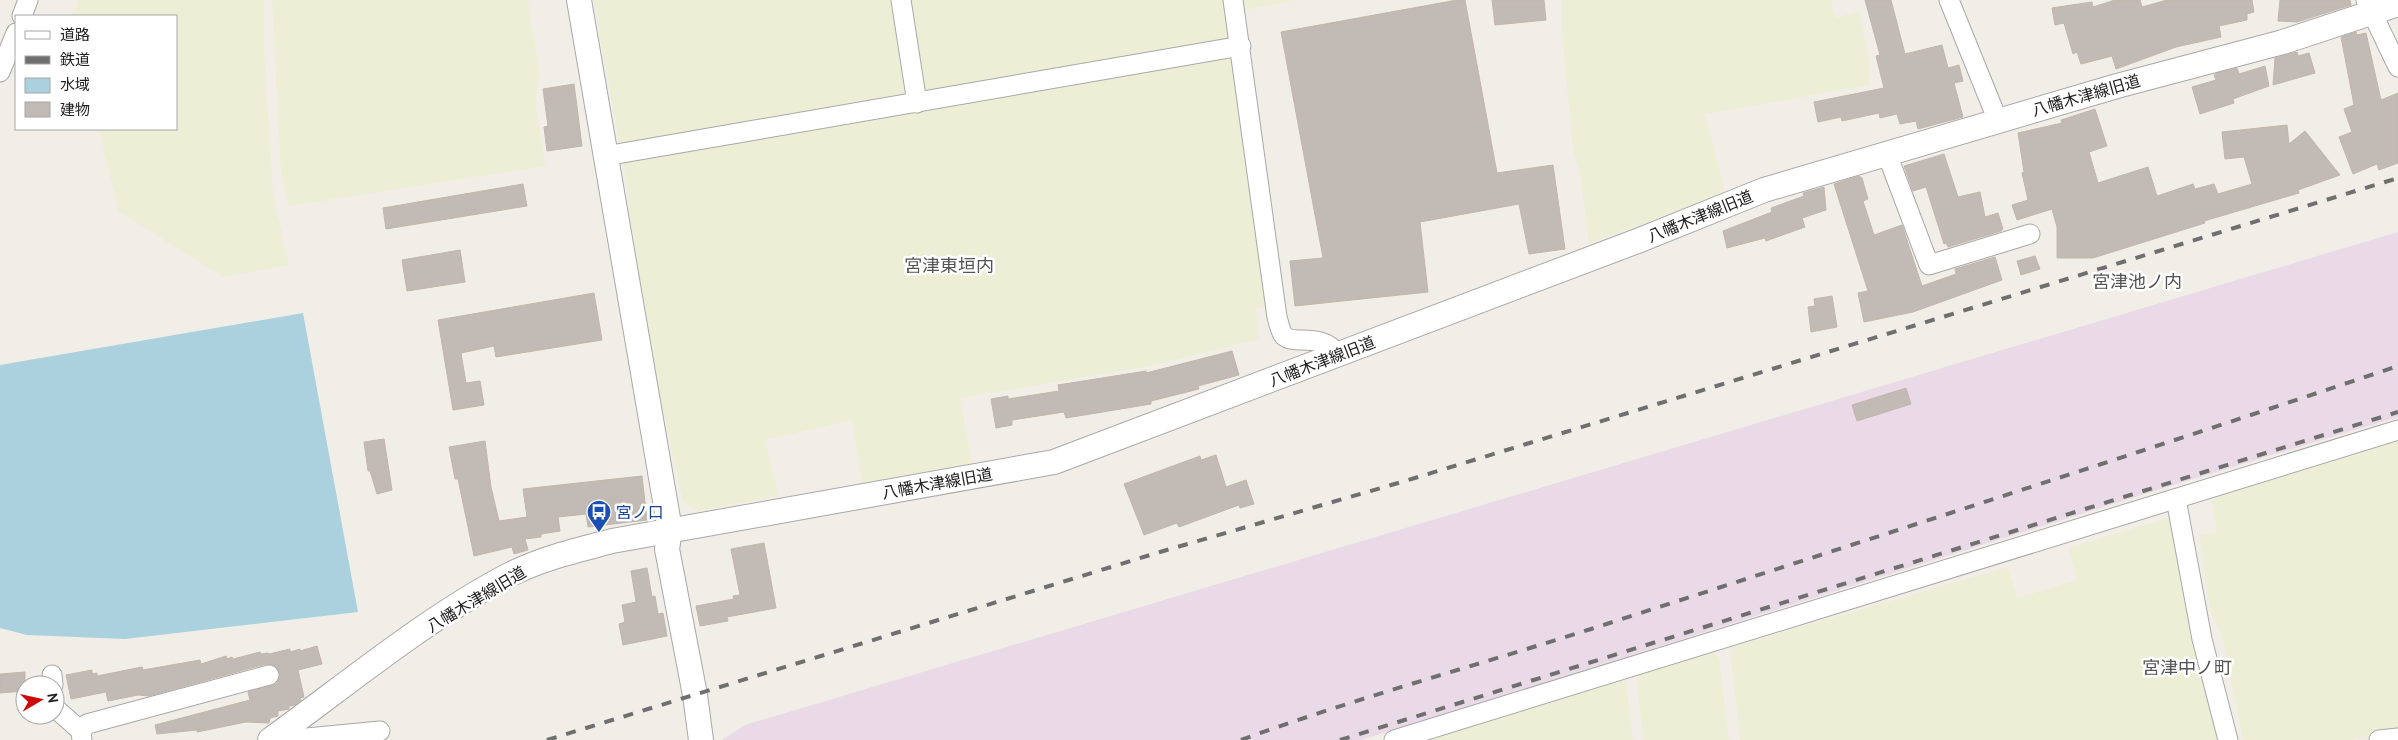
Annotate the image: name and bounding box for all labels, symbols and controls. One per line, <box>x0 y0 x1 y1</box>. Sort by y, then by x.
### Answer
legend <box>15 15 178 130</box>
text: 道路 <box>60 25 90 44</box>
text: 鉄道 <box>60 50 90 69</box>
street label: 八幡木津線旧道 <box>2029 70 2143 120</box>
text: 水域 <box>60 75 90 94</box>
text: 建物 <box>60 100 90 119</box>
street label: 八幡木津線旧道 <box>1644 186 1756 246</box>
district label: 宮津東垣内 <box>904 254 994 277</box>
district label: 宮津池ノ内 <box>2092 270 2182 293</box>
street label: 八幡木津線旧道 <box>1266 332 1378 390</box>
street label: 八幡木津線旧道 <box>880 463 994 503</box>
bus stop icon: 宮ノ口 <box>586 499 612 533</box>
place label: 宮ノ口 <box>616 502 664 522</box>
street label: 八幡木津線旧道 <box>423 562 529 636</box>
district label: 宮津中ノ町 <box>2142 656 2232 679</box>
north arrow <box>15 675 65 725</box>
text: N <box>43 692 62 704</box>

